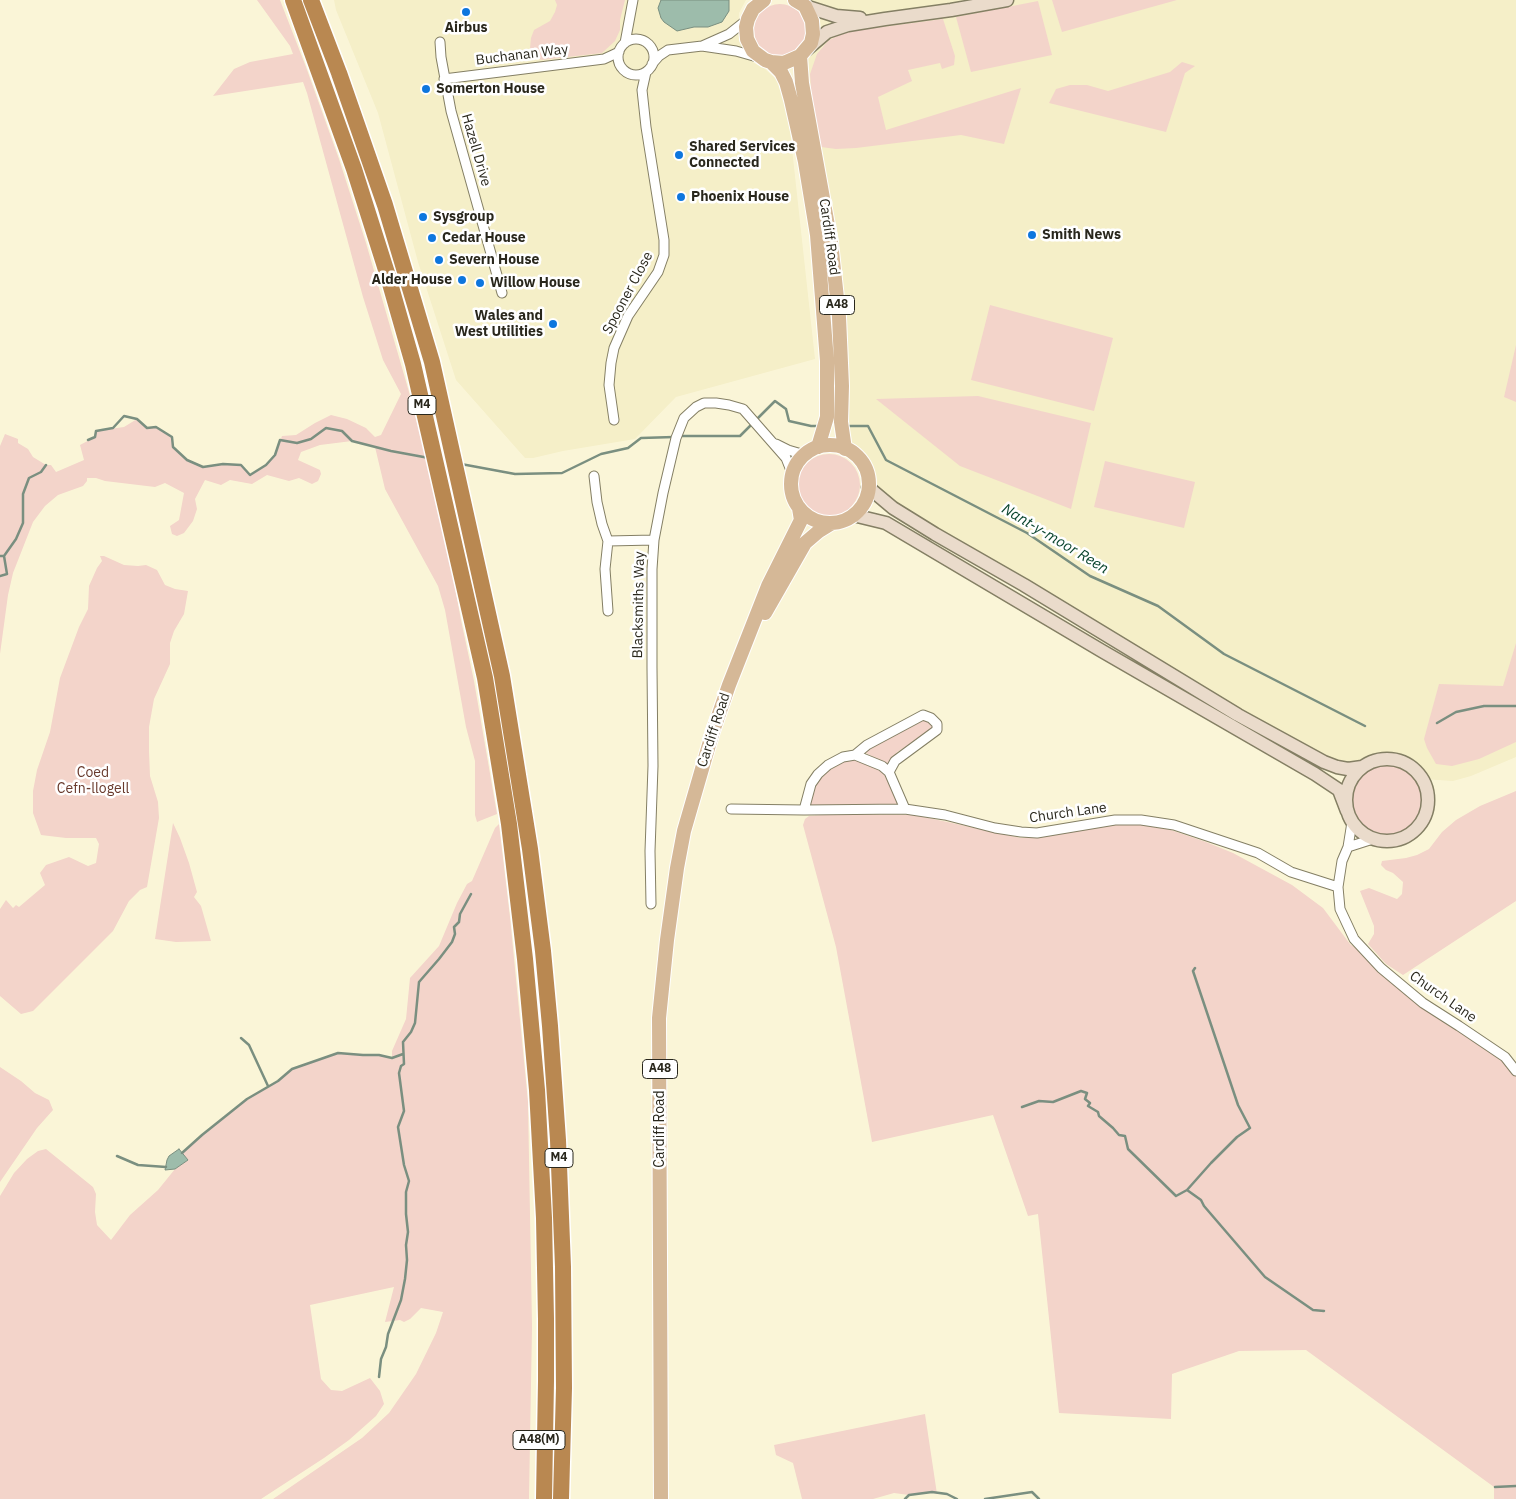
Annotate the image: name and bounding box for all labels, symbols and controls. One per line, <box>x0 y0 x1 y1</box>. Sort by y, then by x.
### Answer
marker: Airbus <box>460 6 472 18</box>
place label: Airbus <box>444 20 488 36</box>
street label: Buchanan Way <box>475 41 569 69</box>
place label: Somerton House <box>436 81 545 97</box>
marker: Somerton House <box>420 83 432 95</box>
street label: Hazell Drive <box>458 112 494 188</box>
place label: Shared Services Connected <box>689 139 795 172</box>
marker: Shared Services Connected <box>673 149 685 161</box>
place label: Phoenix House <box>691 189 789 205</box>
marker: Phoenix House <box>675 191 687 203</box>
street label: Cardiff Road <box>815 198 843 276</box>
place label: Sysgroup <box>433 209 494 225</box>
marker: Sysgroup <box>417 211 429 223</box>
place label: Smith News <box>1042 227 1121 243</box>
marker: Smith News <box>1026 229 1038 241</box>
place label: Cedar House <box>442 230 526 246</box>
marker: Cedar House <box>426 232 438 244</box>
street label: Spooner Close <box>599 249 657 337</box>
place label: Severn House <box>449 252 539 268</box>
marker: Severn House <box>433 254 445 266</box>
place label: Alder House <box>372 272 452 288</box>
marker: Alder House <box>456 274 468 286</box>
place label: Willow House <box>490 275 580 291</box>
marker: Willow House <box>474 277 486 289</box>
road number: A48 <box>820 296 854 314</box>
place label: Wales and West Utilities <box>455 308 543 341</box>
marker: Wales and West Utilities <box>547 318 559 330</box>
road number: M4 <box>408 396 436 414</box>
water label: Nant-y-moor Reen <box>998 500 1112 578</box>
street label: Blacksmiths Way <box>630 551 648 659</box>
street label: Cardiff Road <box>694 691 734 769</box>
park label: Coed Cefn-llogell <box>57 765 129 798</box>
street label: Church Lane <box>1028 799 1108 827</box>
street label: Church Lane <box>1406 968 1480 1026</box>
road number: A48 <box>642 1060 678 1078</box>
street label: Cardiff Road <box>652 1090 668 1168</box>
road number: M4 <box>545 1148 573 1168</box>
road number: A48(M) <box>513 1430 565 1450</box>

